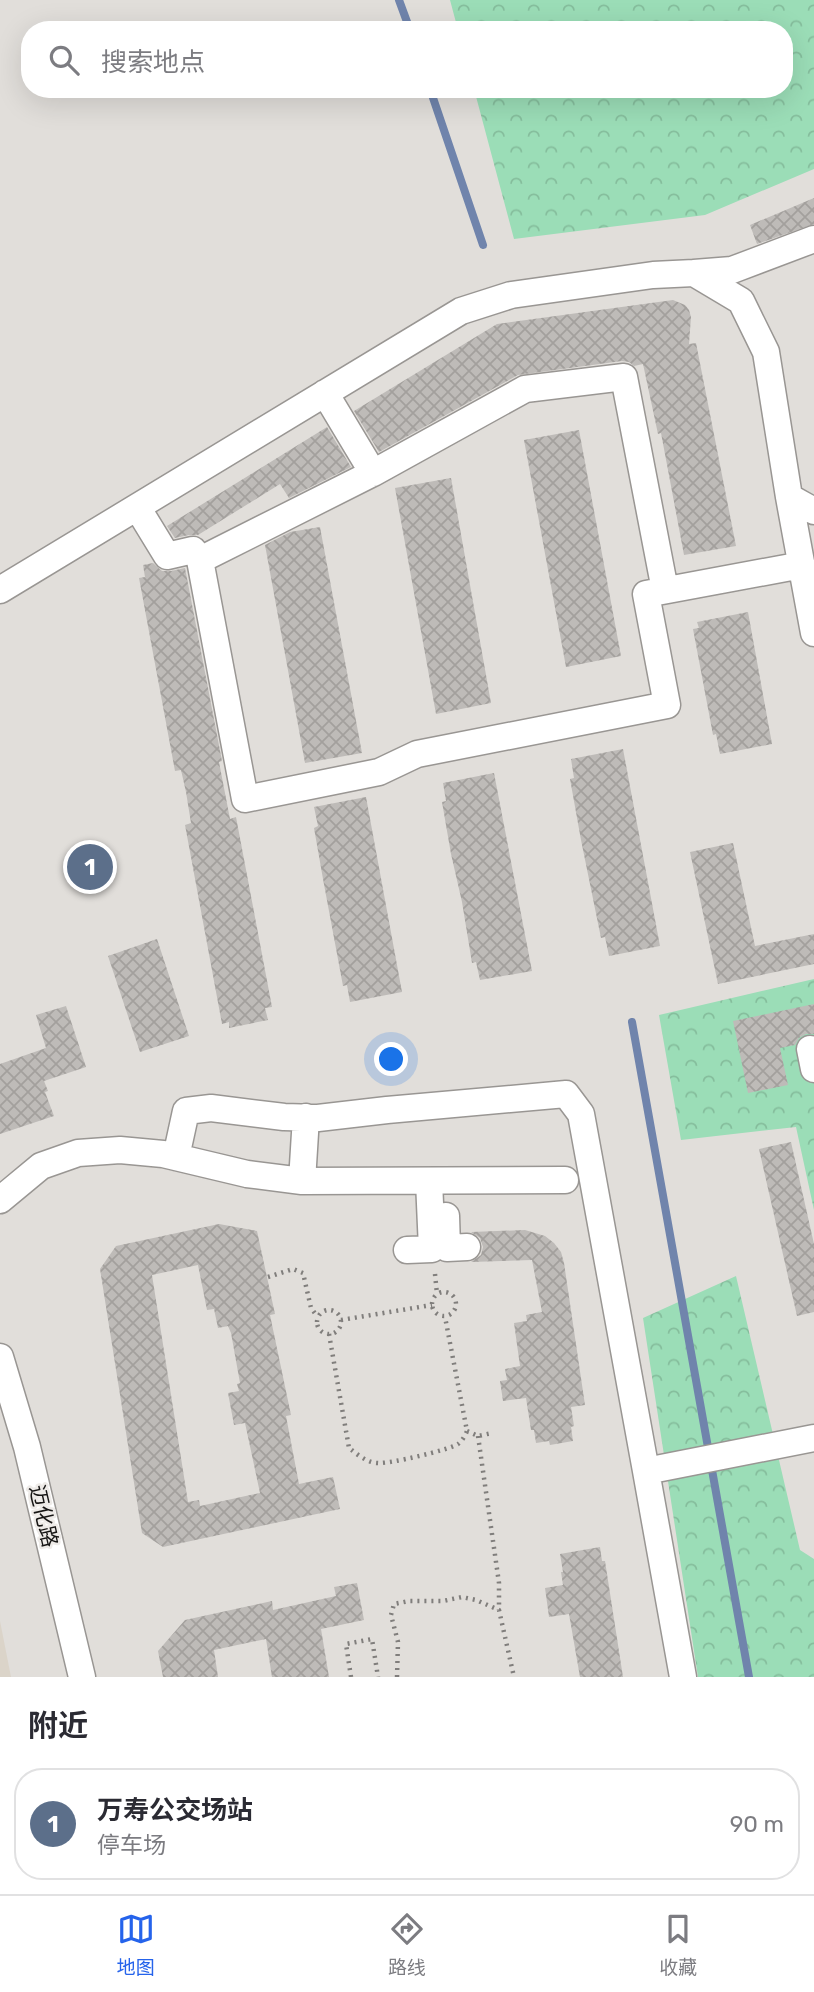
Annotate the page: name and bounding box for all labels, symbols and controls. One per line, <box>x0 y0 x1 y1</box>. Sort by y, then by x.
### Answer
search box <box>21 21 793 98</box>
icon: search <box>45 41 83 79</box>
text: 搜索地点 <box>101 47 205 78</box>
pin: 1 <box>67 841 113 893</box>
your location <box>374 1042 408 1076</box>
street label: 迈化路 <box>25 1482 63 1550</box>
text: 附近 <box>28 1708 88 1744</box>
text: 万寿公交场站 <box>97 1795 253 1826</box>
text: 1 <box>47 1810 59 1838</box>
text: 90 m <box>730 1810 784 1838</box>
text: 停车场 <box>97 1831 166 1859</box>
tab: 地图 <box>117 1910 155 1979</box>
tab: 路线 <box>388 1910 426 1979</box>
tab: 收藏 <box>659 1910 697 1979</box>

